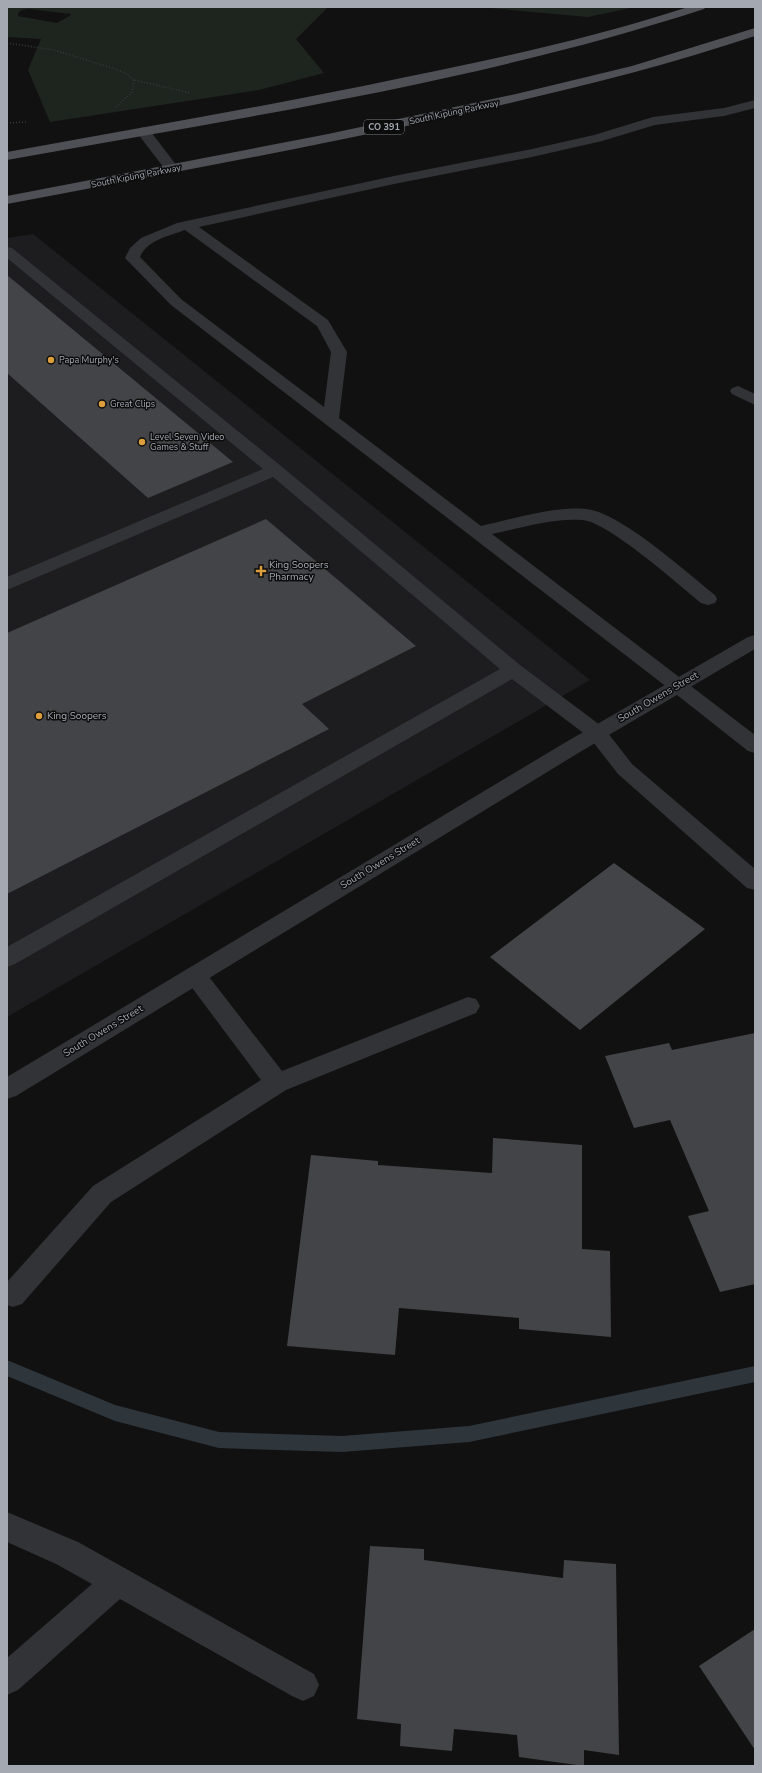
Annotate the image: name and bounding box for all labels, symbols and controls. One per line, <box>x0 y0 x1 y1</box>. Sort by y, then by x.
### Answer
street label: South Kipling Parkway <box>408 97 500 127</box>
road number: CO 391 <box>364 120 404 134</box>
street label: South Kipling Parkway <box>90 161 182 191</box>
place label: Papa Murphy's <box>59 354 119 366</box>
marker: Papa Murphy's <box>46 355 56 365</box>
place label: Great Clips <box>110 398 155 410</box>
marker: Great Clips <box>97 399 107 409</box>
place label: Level Seven Video Games & Stuff <box>150 431 224 453</box>
marker: Level Seven Video Games & Stuff <box>137 437 147 447</box>
place label: King Soopers Pharmacy <box>269 558 329 584</box>
marker: King Soopers Pharmacy <box>256 566 266 576</box>
street label: South Owens Street <box>615 668 701 726</box>
place label: King Soopers <box>47 709 107 723</box>
marker: King Soopers <box>34 711 44 721</box>
street label: South Owens Street <box>338 833 423 892</box>
street label: South Owens Street <box>61 1001 146 1060</box>

